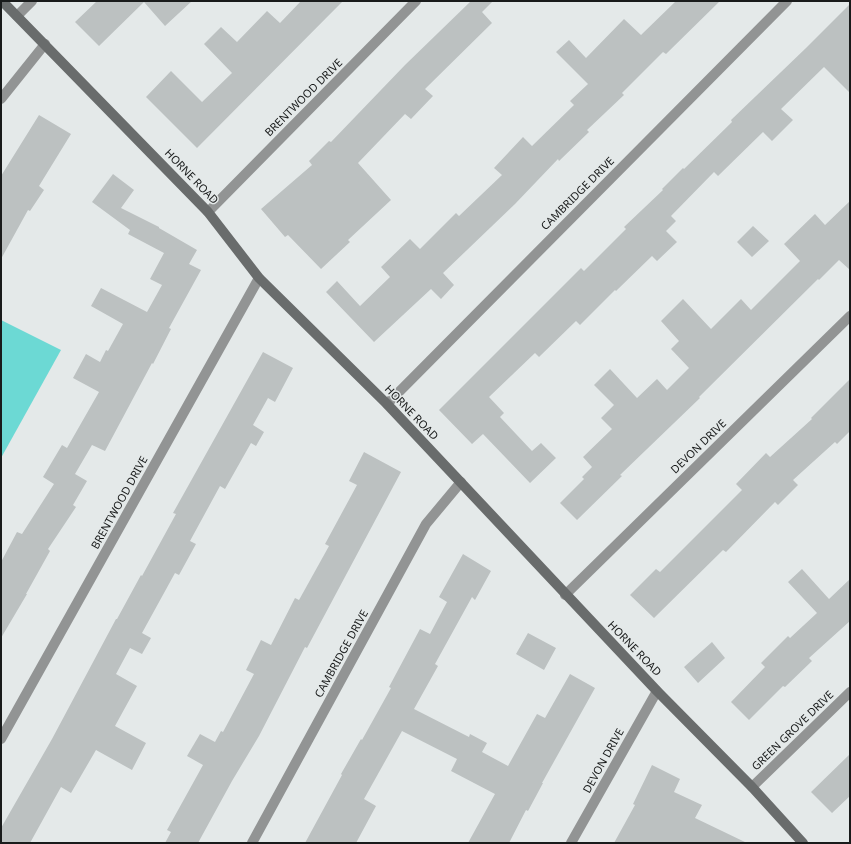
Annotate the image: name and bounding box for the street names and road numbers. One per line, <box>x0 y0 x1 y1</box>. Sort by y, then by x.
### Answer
street label: BRENTWOOD DRIVE <box>263 57 345 139</box>
street label: HORNE ROAD <box>162 147 220 207</box>
street label: CAMBRIDGE DRIVE <box>539 155 617 233</box>
street label: HORNE ROAD <box>382 383 440 443</box>
street label: DEVON DRIVE <box>669 417 729 477</box>
street label: BRENTWOOD DRIVE <box>89 454 151 552</box>
street label: CAMBRIDGE DRIVE <box>312 608 372 700</box>
street label: HORNE ROAD <box>605 619 663 679</box>
street label: GREEN GROVE DRIVE <box>749 689 837 773</box>
street label: DEVON DRIVE <box>581 726 627 796</box>

